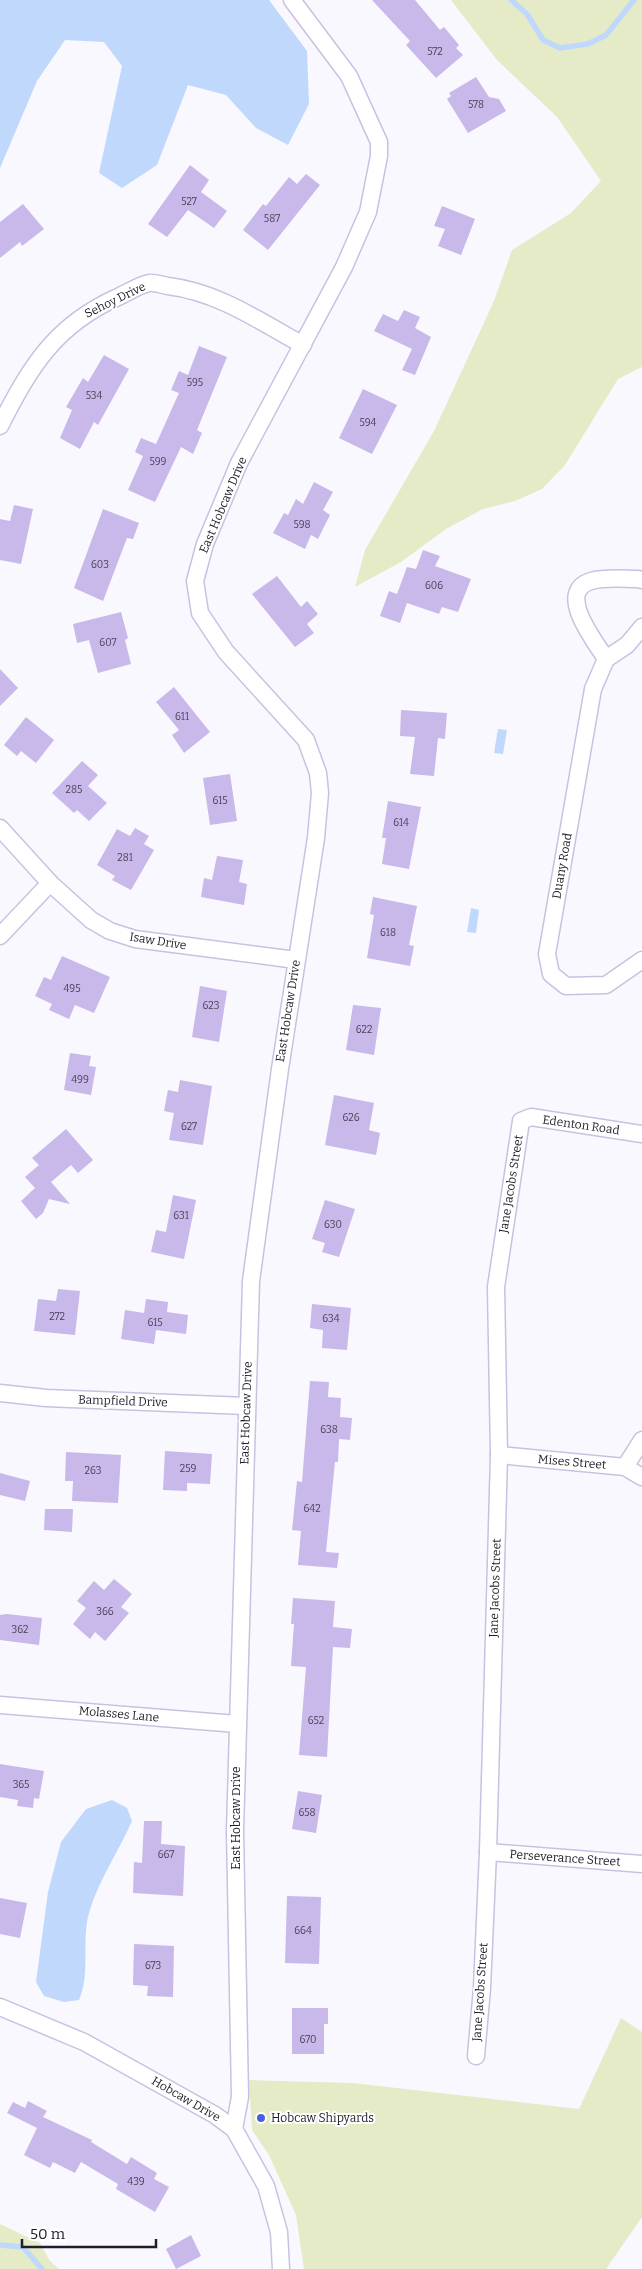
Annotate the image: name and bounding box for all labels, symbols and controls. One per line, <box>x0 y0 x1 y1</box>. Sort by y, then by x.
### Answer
house number: 572 <box>427 46 443 58</box>
house number: 578 <box>468 99 484 111</box>
house number: 527 <box>181 196 197 208</box>
house number: 587 <box>264 213 280 225</box>
street label: Sehoy Drive <box>82 279 148 321</box>
house number: 595 <box>187 377 203 389</box>
house number: 534 <box>86 390 102 402</box>
house number: 594 <box>360 417 377 429</box>
street label: East Hobcaw Drive <box>196 455 250 555</box>
house number: 599 <box>150 456 167 468</box>
house number: 598 <box>293 519 311 531</box>
house number: 603 <box>91 559 109 571</box>
house number: 606 <box>425 580 443 592</box>
house number: 607 <box>99 637 117 649</box>
house number: 611 <box>175 711 189 723</box>
house number: 285 <box>66 784 82 796</box>
house number: 615 <box>212 795 228 807</box>
house number: 614 <box>393 817 409 829</box>
street label: Duany Road <box>549 832 575 900</box>
house number: 281 <box>117 852 133 864</box>
house number: 618 <box>380 927 396 939</box>
street label: Isaw Drive <box>128 930 188 952</box>
street label: East Hobcaw Drive <box>273 959 303 1063</box>
house number: 495 <box>63 983 81 995</box>
house number: 623 <box>203 1000 220 1012</box>
house number: 622 <box>356 1024 372 1036</box>
house number: 499 <box>71 1074 89 1086</box>
house number: 626 <box>342 1112 360 1124</box>
street label: Edenton Road <box>541 1113 621 1137</box>
house number: 627 <box>181 1121 197 1133</box>
street label: Jane Jacobs Street <box>496 1133 526 1235</box>
house number: 631 <box>173 1210 189 1222</box>
house number: 630 <box>324 1219 342 1231</box>
house number: 272 <box>49 1311 65 1323</box>
house number: 634 <box>322 1313 340 1325</box>
house number: 615 <box>147 1317 163 1329</box>
street label: East Hobcaw Drive <box>237 1361 255 1465</box>
street label: Bampfield Drive <box>78 1392 168 1410</box>
house number: 638 <box>320 1424 338 1436</box>
street label: Mises Street <box>537 1452 607 1472</box>
house number: 259 <box>180 1463 196 1475</box>
house number: 263 <box>85 1465 102 1477</box>
house number: 642 <box>303 1503 321 1515</box>
street label: Jane Jacobs Street <box>486 1538 504 1639</box>
house number: 366 <box>96 1606 114 1618</box>
house number: 362 <box>12 1624 28 1636</box>
street label: Molasses Lane <box>78 1704 160 1724</box>
house number: 652 <box>308 1715 324 1727</box>
street label: East Hobcaw Drive <box>229 1766 243 1870</box>
house number: 365 <box>13 1779 29 1791</box>
house number: 658 <box>298 1807 316 1819</box>
street label: Perseverance Street <box>509 1847 622 1869</box>
house number: 667 <box>158 1849 174 1861</box>
house number: 664 <box>294 1925 312 1937</box>
street label: Jane Jacobs Street <box>469 1942 490 2043</box>
house number: 673 <box>145 1960 161 1972</box>
house number: 670 <box>300 2034 316 2046</box>
street label: Hobcaw Drive <box>149 2074 223 2124</box>
place label: Hobcaw Shipyards <box>271 2111 374 2125</box>
marker: Hobcaw Shipyards <box>255 2112 267 2124</box>
house number: 439 <box>127 2176 145 2188</box>
scale bar <box>22 2216 156 2248</box>
text: 50 m <box>30 2225 66 2243</box>

